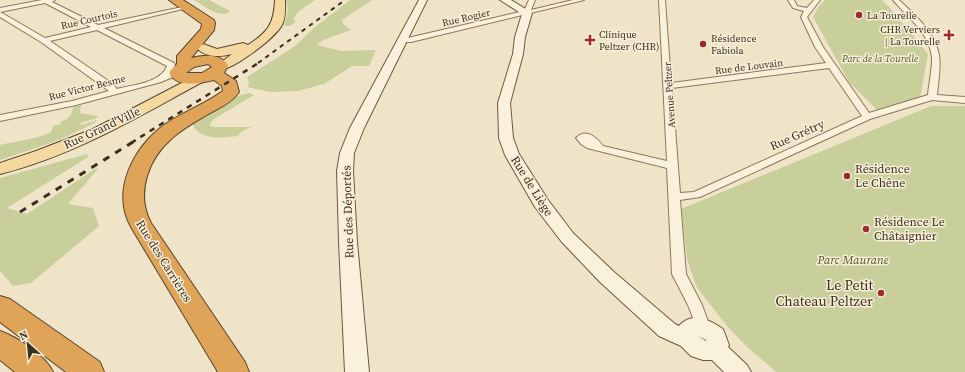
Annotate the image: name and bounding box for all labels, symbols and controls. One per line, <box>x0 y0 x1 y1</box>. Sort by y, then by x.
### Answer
street label: Rue Rogier <box>441 5 492 29</box>
street label: Rue Courtois <box>60 7 119 32</box>
place label: La Tourelle <box>867 9 917 22</box>
marker: La Tourelle <box>854 10 864 20</box>
place label: CHR Verviers | La Tourelle <box>880 23 940 48</box>
place label: Clinique Peltzer (CHR) <box>599 28 659 53</box>
marker: CHR Verviers | La Tourelle <box>943 29 955 41</box>
place label: Résidence Fabiola <box>711 32 757 57</box>
marker: Clinique Peltzer (CHR) <box>584 34 596 46</box>
marker: Résidence Fabiola <box>698 39 708 49</box>
park label: Parc de la Tourelle <box>841 52 918 65</box>
street label: Rue de Louvain <box>714 56 784 77</box>
street label: Avenue Peltzer <box>661 61 678 128</box>
street label: Rue Victor Besme <box>47 72 127 103</box>
street label: Rue Grand'Ville <box>61 103 143 153</box>
street label: Rue Grétry <box>767 116 828 154</box>
street label: Rue de Liège <box>507 153 557 219</box>
place label: Résidence Le Chêne <box>855 161 910 191</box>
street label: Rue des Déportés <box>338 165 358 259</box>
marker: Résidence Le Chêne <box>842 171 852 181</box>
place label: Résidence Le Châtaignier <box>874 214 945 244</box>
street label: Rue des Carrières <box>132 217 196 305</box>
marker: Résidence Le Châtaignier <box>861 224 871 234</box>
park label: Parc Maurane <box>816 252 889 268</box>
place label: Le Petit Chateau Peltzer <box>775 275 873 311</box>
marker: Le Petit Chateau Peltzer <box>876 288 886 298</box>
north arrow <box>8 324 48 364</box>
text: N <box>17 327 31 344</box>

